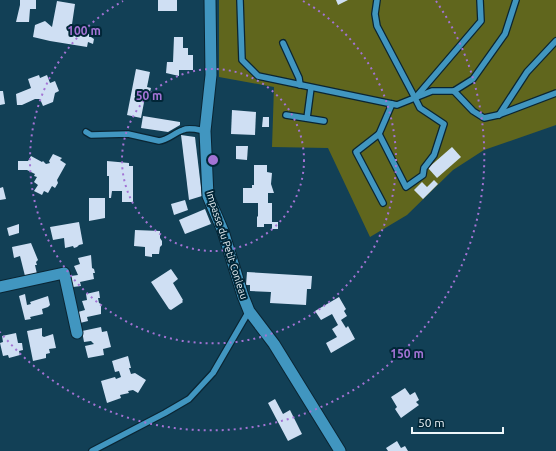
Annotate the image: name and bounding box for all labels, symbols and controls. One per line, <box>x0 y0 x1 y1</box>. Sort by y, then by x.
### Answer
text: 100 m <box>67 24 101 37</box>
text: 50 m <box>136 89 162 102</box>
centre of rings <box>206 153 220 167</box>
street label: Impasse du Petit Conleau <box>204 190 250 300</box>
text: 150 m <box>390 347 424 360</box>
scale bar <box>412 409 503 435</box>
text: 50 m <box>418 416 445 429</box>

